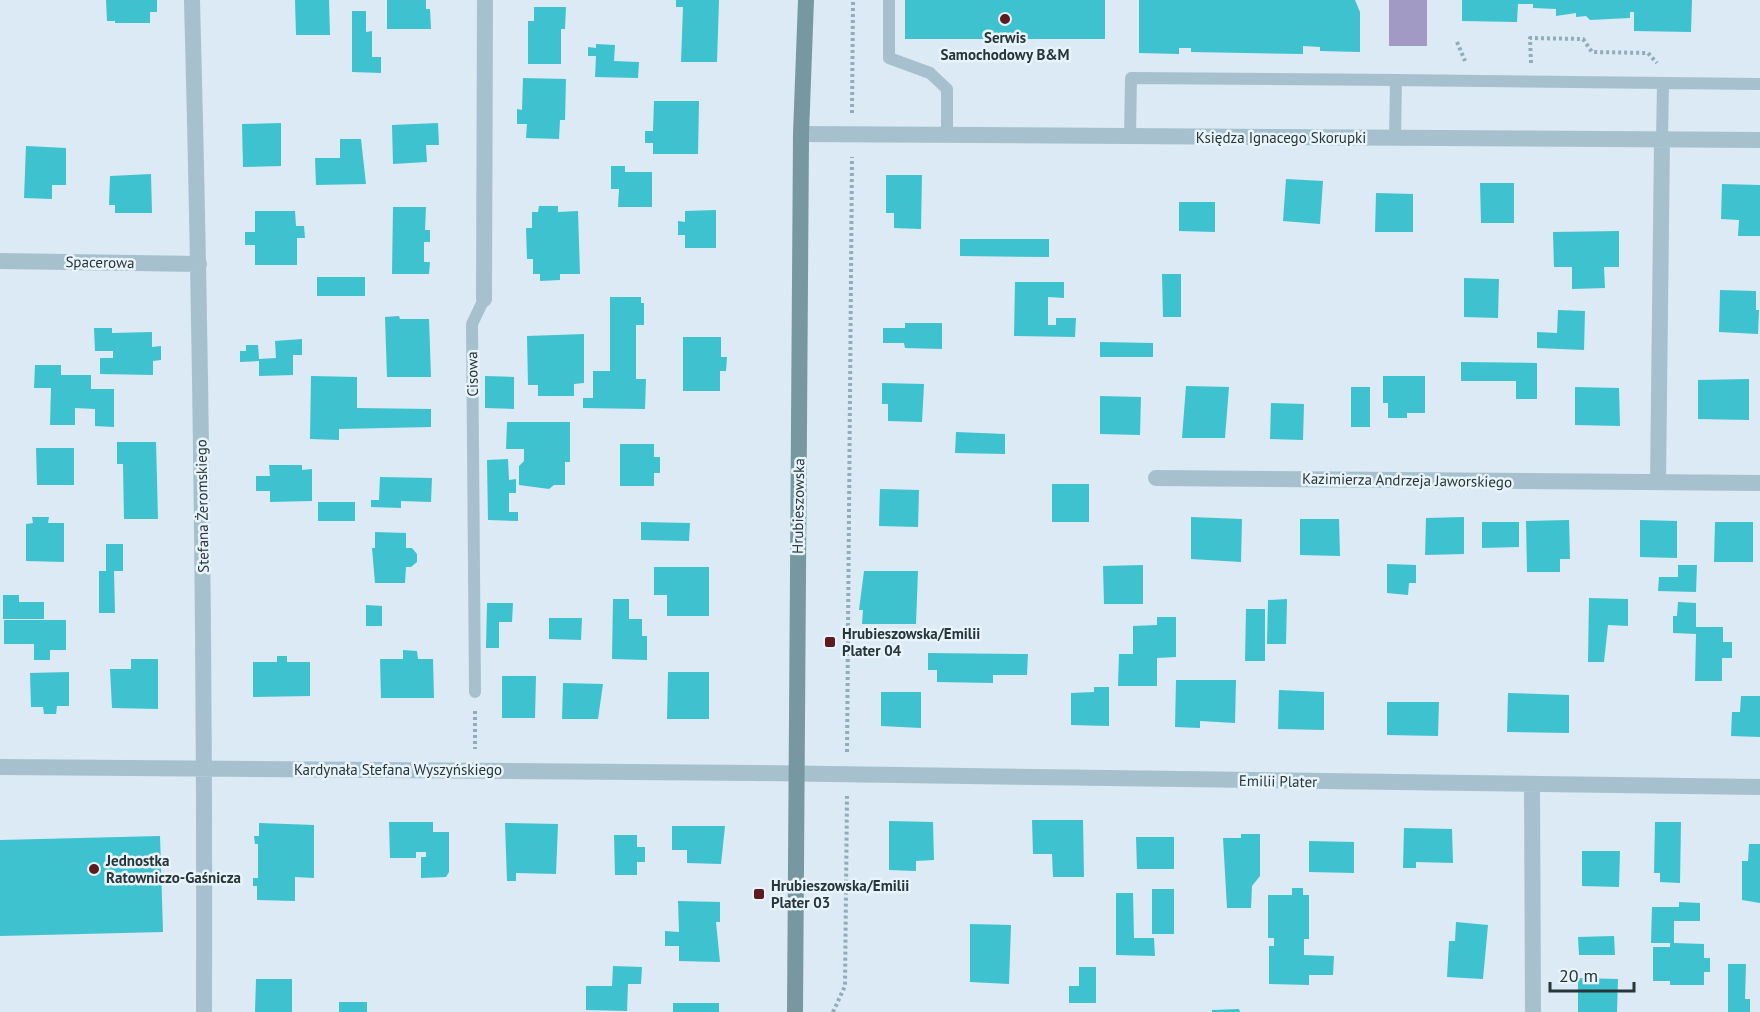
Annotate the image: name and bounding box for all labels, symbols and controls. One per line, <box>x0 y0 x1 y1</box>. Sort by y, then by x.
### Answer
marker: Serwis Samochodowy B&M <box>998 12 1012 26</box>
place label: Serwis Samochodowy B&M <box>940 28 1070 64</box>
street label: Księdza Ignacego Skorupki <box>1196 128 1366 147</box>
street label: Spacerowa <box>65 252 135 272</box>
street label: Cisowa <box>462 351 482 397</box>
street label: Stefana Żeromskiego <box>191 439 213 573</box>
street label: Hrubieszowska <box>788 458 808 554</box>
street label: Kazimierza Andrzeja Jaworskiego <box>1302 469 1512 491</box>
place label: Hrubieszowska/Emilii Plater 04 <box>842 624 980 660</box>
marker: Hrubieszowska/Emilii Plater 04 <box>823 635 837 649</box>
street label: Kardynała Stefana Wyszyńskiego <box>294 760 502 779</box>
street label: Emilii Plater <box>1239 771 1317 791</box>
place label: Jednostka Ratowniczo-Gaśnicza <box>105 851 241 887</box>
marker: Jednostka Ratowniczo-Gaśnicza <box>87 862 101 876</box>
place label: Hrubieszowska/Emilii Plater 03 <box>771 876 909 912</box>
marker: Hrubieszowska/Emilii Plater 03 <box>752 887 766 901</box>
scale bar <box>1550 955 1634 993</box>
text: 20 m <box>1559 964 1598 987</box>

